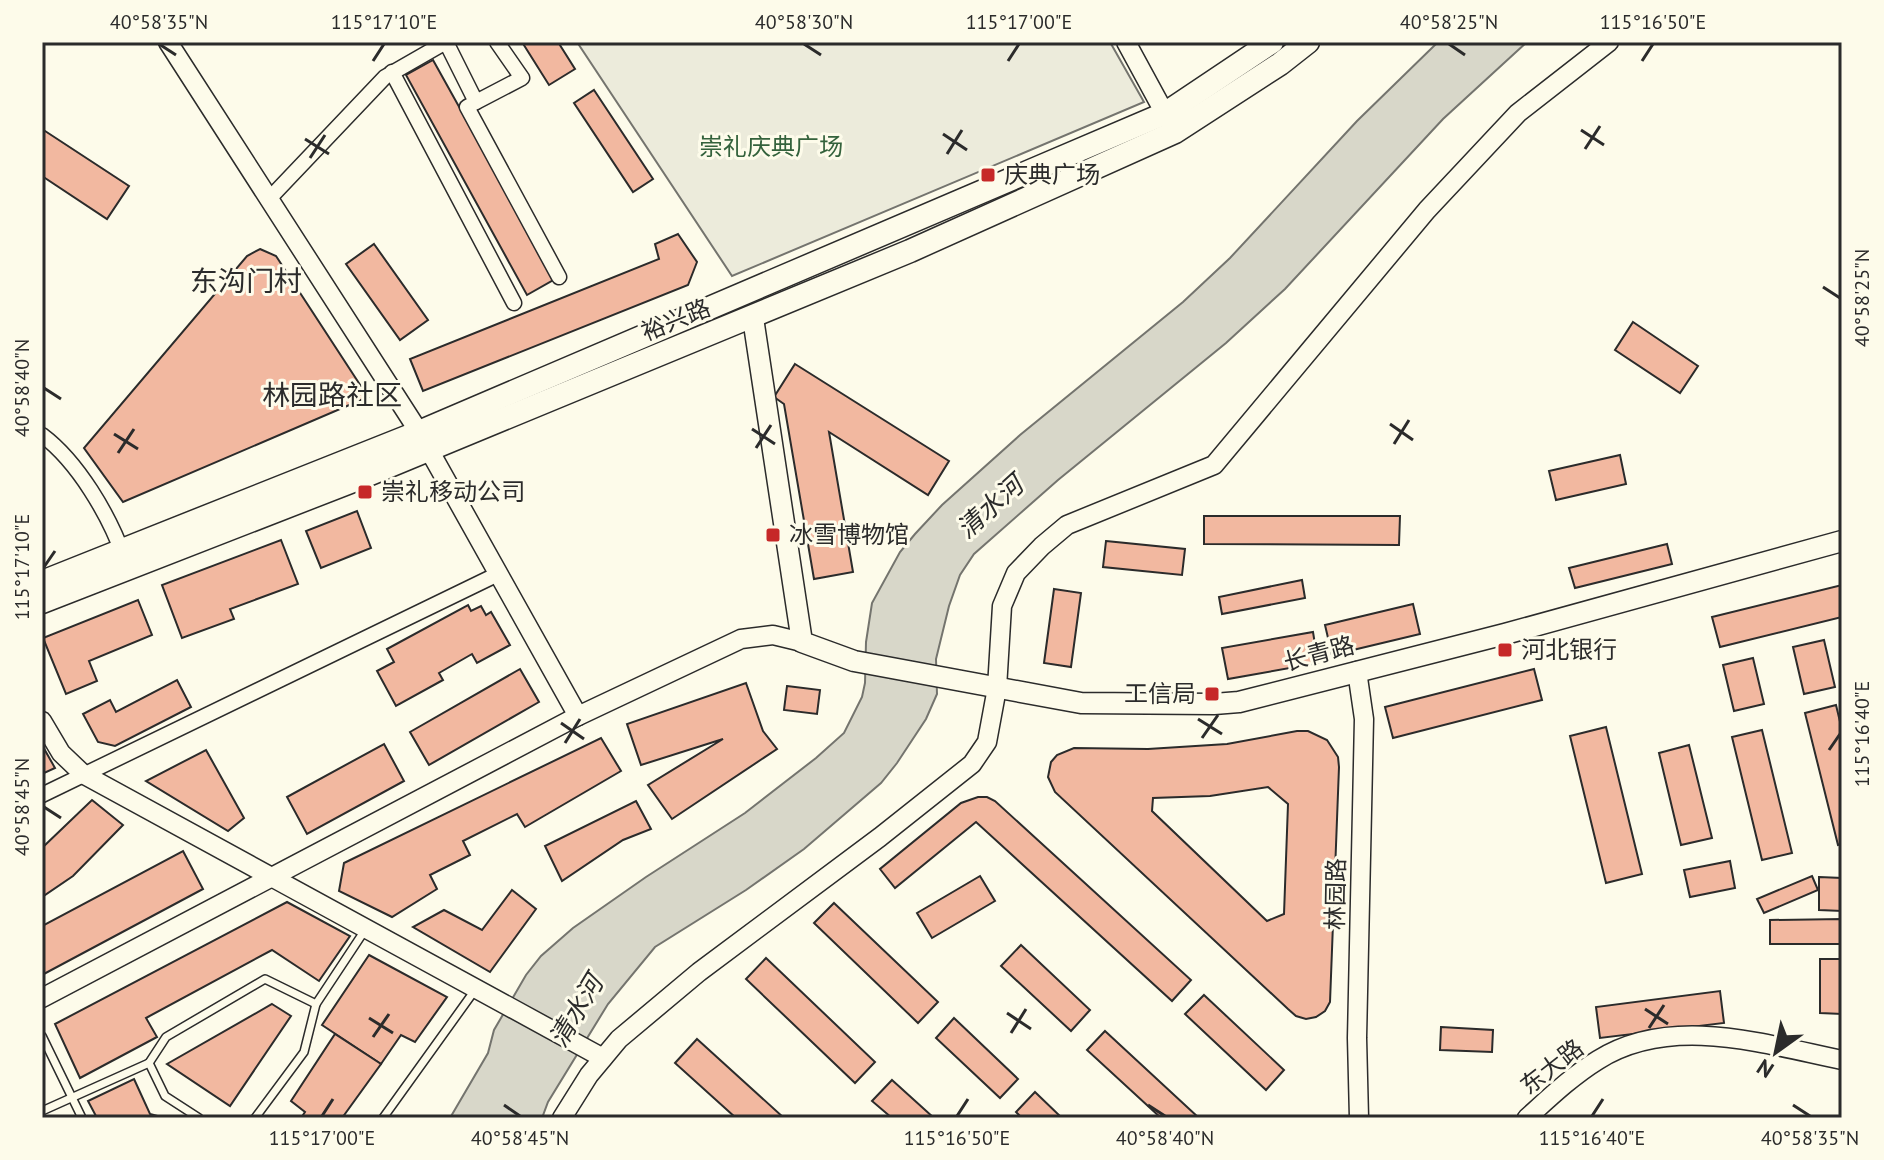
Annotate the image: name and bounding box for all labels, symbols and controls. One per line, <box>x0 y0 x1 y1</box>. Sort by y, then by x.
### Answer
text: 40°58'35"N <box>110 9 208 35</box>
text: 115°17'10"E <box>331 9 437 35</box>
text: 40°58'30"N <box>755 9 853 35</box>
text: 115°17'00"E <box>966 9 1072 35</box>
text: 40°58'25"N <box>1400 9 1498 35</box>
text: 115°16'50"E <box>1600 9 1706 35</box>
park label: 崇礼庆典广场 <box>699 131 843 162</box>
place label: 庆典广场 <box>1004 159 1100 190</box>
marker: 庆典广场 <box>979 166 997 184</box>
text: 40°58'25"N <box>1849 249 1875 347</box>
district label: 东沟门村 <box>190 262 302 299</box>
street label: 裕兴路 <box>637 292 715 347</box>
text: 40°58'40"N <box>9 339 35 437</box>
district label: 林园路社区 <box>262 376 402 413</box>
water label: 清水河 <box>950 465 1033 545</box>
place label: 崇礼移动公司 <box>381 476 525 507</box>
marker: 崇礼移动公司 <box>356 483 374 501</box>
text: 115°17'10"E <box>9 514 35 620</box>
place label: 冰雪博物馆 <box>789 519 909 550</box>
marker: 冰雪博物馆 <box>764 526 782 544</box>
street label: 长青路 <box>1280 629 1358 678</box>
place label: 河北银行 <box>1521 634 1617 665</box>
marker: 河北银行 <box>1496 641 1514 659</box>
place label: 工信局 <box>1124 678 1196 709</box>
text: 115°16'40"E <box>1849 681 1875 787</box>
marker: 工信局 <box>1203 685 1221 703</box>
text: 40°58'45"N <box>9 758 35 856</box>
street label: 林园路 <box>1319 858 1352 930</box>
water label: 清水河 <box>541 965 612 1053</box>
north arrow <box>1736 1012 1816 1092</box>
street label: 东大路 <box>1514 1032 1590 1101</box>
text: N <box>1751 1053 1779 1084</box>
text: 115°17'00"E <box>269 1125 375 1151</box>
text: 40°58'45"N <box>471 1125 569 1151</box>
text: 115°16'50"E <box>904 1125 1010 1151</box>
text: 40°58'40"N <box>1116 1125 1214 1151</box>
text: 115°16'40"E <box>1539 1125 1645 1151</box>
text: 40°58'35"N <box>1761 1125 1859 1151</box>

